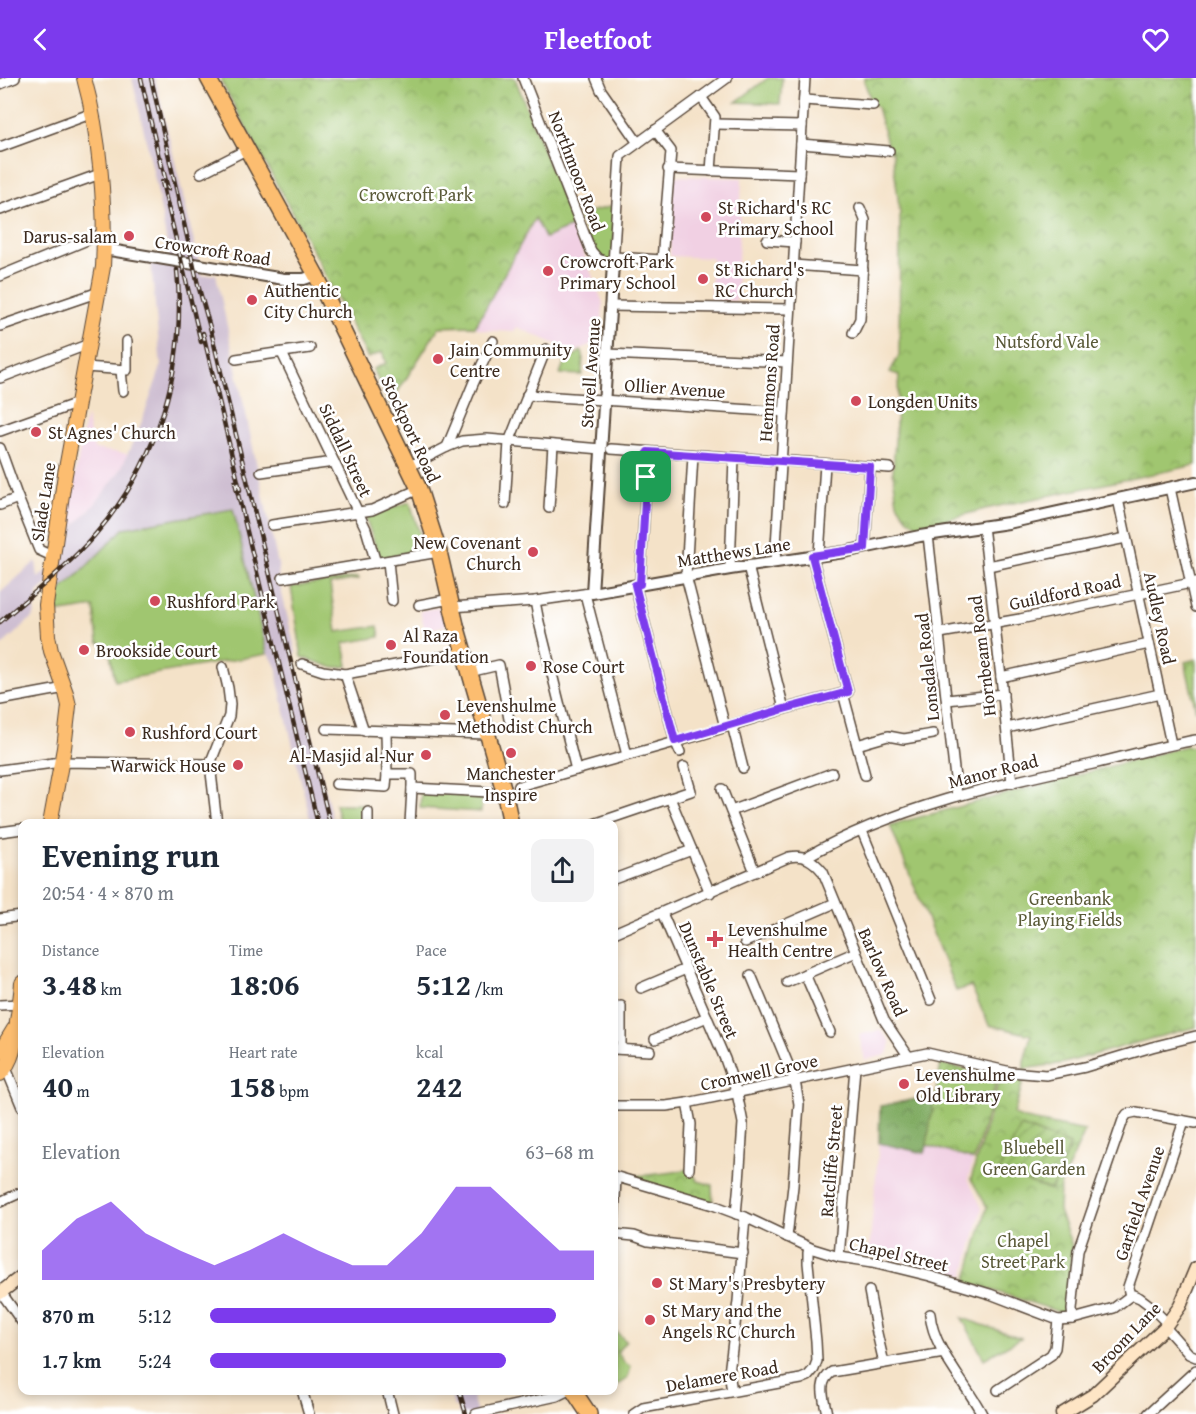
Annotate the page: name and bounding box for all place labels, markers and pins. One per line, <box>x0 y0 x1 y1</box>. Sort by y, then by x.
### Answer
place label: St Richard's RC Primary School <box>718 194 834 242</box>
marker: St Richard's RC Primary School <box>699 210 713 224</box>
place label: Darus-salam <box>23 223 117 250</box>
marker: Darus-salam <box>122 229 136 243</box>
place label: Crowcroft Park Primary School <box>560 248 676 296</box>
place label: St Richard's RC Church <box>715 256 804 304</box>
marker: Crowcroft Park Primary School <box>541 264 555 278</box>
marker: St Richard's RC Church <box>696 272 710 286</box>
place label: Authentic City Church <box>264 277 353 325</box>
marker: Authentic City Church <box>245 293 259 307</box>
place label: Jain Community Centre <box>448 336 572 384</box>
marker: Jain Community Centre <box>431 352 445 366</box>
place label: Longden Units <box>868 388 978 415</box>
marker: Longden Units <box>849 394 863 408</box>
place label: St Agnes' Church <box>48 419 176 446</box>
marker: St Agnes' Church <box>29 425 43 439</box>
pin <box>620 451 671 502</box>
place label: New Covenant Church <box>413 529 522 577</box>
marker: New Covenant Church <box>526 545 540 559</box>
place label: Rushford Park <box>167 588 276 615</box>
marker: Rushford Park <box>148 594 162 608</box>
place label: Al Raza Foundation <box>403 622 489 670</box>
place label: Brookside Court <box>96 637 218 664</box>
marker: Al Raza Foundation <box>384 638 398 652</box>
marker: Brookside Court <box>77 643 91 657</box>
place label: Rose Court <box>543 653 625 680</box>
marker: Rose Court <box>524 659 538 673</box>
place label: Levenshulme Methodist Church <box>457 692 593 740</box>
marker: Levenshulme Methodist Church <box>438 708 452 722</box>
place label: Rushford Court <box>142 719 258 746</box>
marker: Rushford Court <box>123 725 137 739</box>
place label: Al-Masjid al-Nur <box>289 742 415 769</box>
marker: Manchester Inspire <box>504 746 518 760</box>
marker: Al-Masjid al-Nur <box>419 748 433 762</box>
place label: Warwick House <box>110 752 226 779</box>
marker: Warwick House <box>231 758 245 772</box>
place label: Manchester Inspire <box>467 760 556 808</box>
place label: Levenshulme Health Centre <box>728 916 833 964</box>
marker: Levenshulme Health Centre <box>706 930 724 948</box>
place label: Levenshulme Old Library <box>916 1061 1016 1109</box>
marker: Levenshulme Old Library <box>897 1077 911 1091</box>
place label: St Mary's Presbytery <box>669 1270 825 1297</box>
marker: St Mary's Presbytery <box>650 1276 664 1290</box>
place label: St Mary and the Angels RC Church <box>662 1297 795 1345</box>
marker: St Mary and the Angels RC Church <box>643 1313 657 1327</box>

